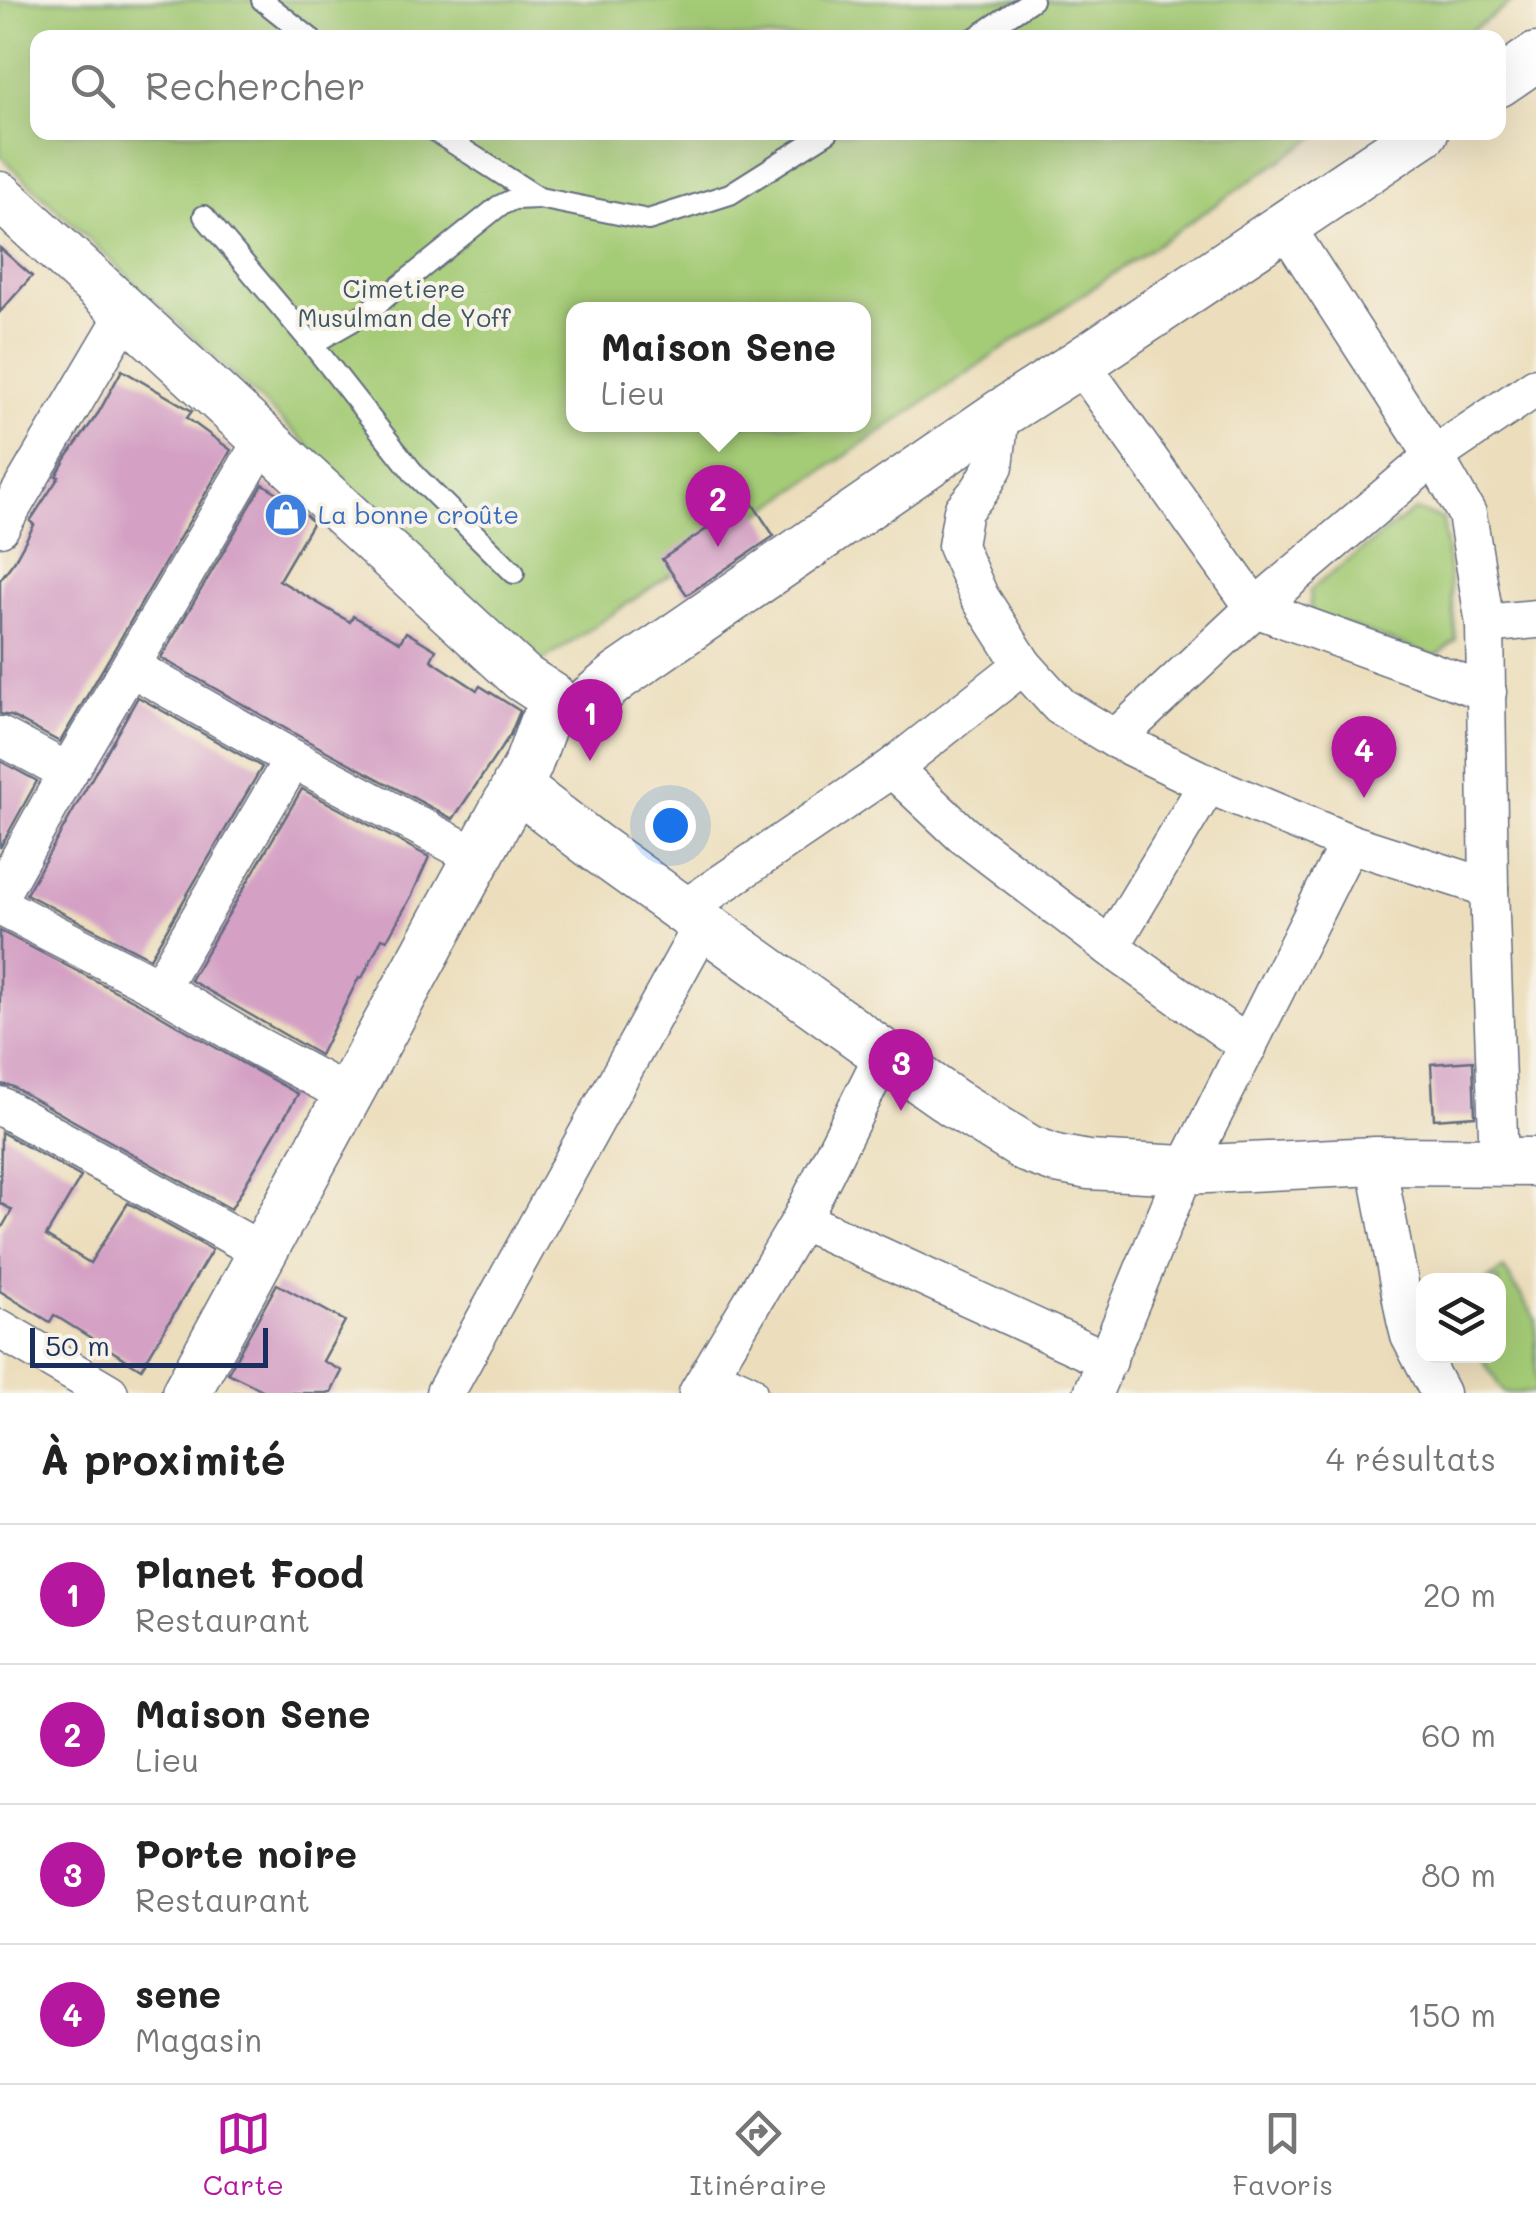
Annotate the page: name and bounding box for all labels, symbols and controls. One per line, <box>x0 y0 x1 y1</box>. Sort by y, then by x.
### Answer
search box <box>30 30 1506 140</box>
icon: search <box>65 58 120 113</box>
text: Rechercher <box>145 60 366 110</box>
park label: Cimetiere Musulman de Yoff <box>297 272 512 333</box>
popup <box>566 302 871 432</box>
text: Maison Sene <box>601 321 836 371</box>
text: Lieu <box>601 371 665 413</box>
pin: 2 <box>686 464 750 547</box>
shop icon: La bonne croûte <box>263 492 309 538</box>
place label: La bonne croûte <box>318 498 519 530</box>
pin: 1 <box>558 678 622 761</box>
pin: 4 <box>1332 716 1396 798</box>
your location <box>645 800 696 851</box>
pin: 3 <box>868 1028 934 1111</box>
map controls <box>1416 1273 1506 1363</box>
button: layers <box>1416 1273 1506 1363</box>
scale bar <box>30 1323 268 1368</box>
text: 50 m <box>45 1327 110 1363</box>
text: À proximité <box>40 1431 286 1486</box>
text: 4 résultats <box>1326 1437 1496 1479</box>
text: Planet Food <box>135 1548 364 1598</box>
text: 1 <box>65 1573 80 1615</box>
text: 20 m <box>1423 1573 1496 1615</box>
text: Restaurant <box>135 1598 310 1640</box>
text: Maison Sene <box>135 1688 371 1738</box>
text: 2 <box>64 1713 81 1755</box>
text: 60 m <box>1421 1713 1496 1755</box>
text: Lieu <box>135 1738 199 1780</box>
text: Porte noire <box>135 1828 357 1878</box>
text: 3 <box>63 1853 82 1895</box>
text: 80 m <box>1421 1853 1496 1895</box>
text: Restaurant <box>135 1878 310 1920</box>
text: sene <box>135 1968 221 2018</box>
text: 4 <box>62 1993 83 2035</box>
text: 150 m <box>1408 1993 1496 2035</box>
text: Magasin <box>135 2018 262 2060</box>
tab: Carte <box>203 2106 284 2202</box>
tab: Itinéraire <box>689 2106 827 2202</box>
tab: Favoris <box>1232 2106 1333 2202</box>

